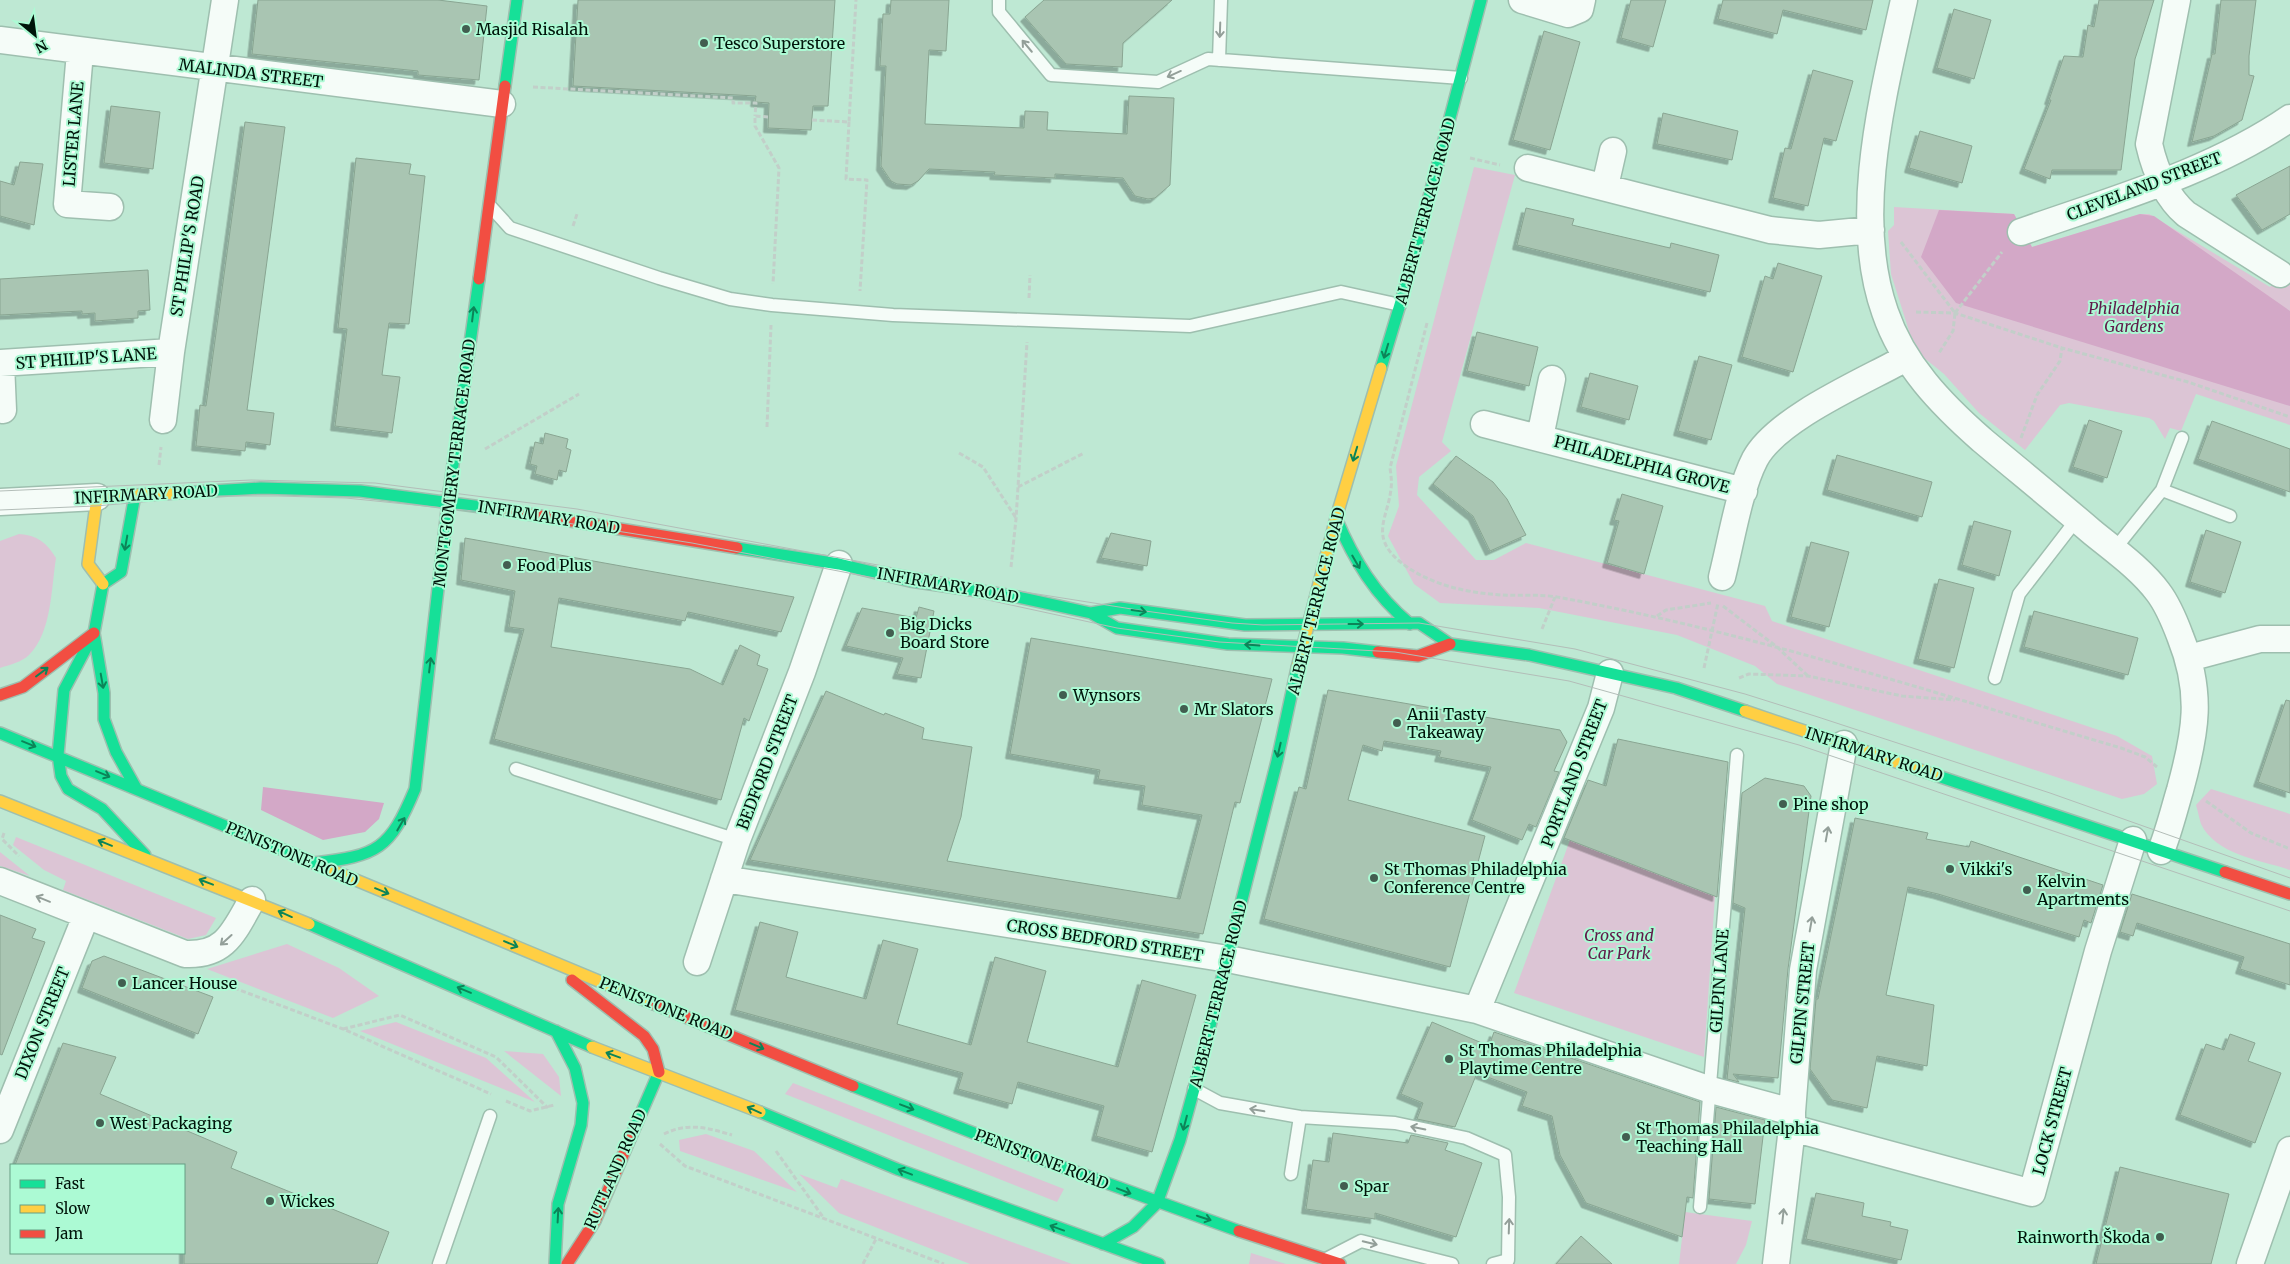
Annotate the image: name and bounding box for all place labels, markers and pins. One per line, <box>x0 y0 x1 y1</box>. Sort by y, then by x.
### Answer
place label: Masjid Risalah <box>476 19 589 39</box>
marker: Masjid Risalah <box>460 23 472 35</box>
place label: Tesco Superstore <box>714 33 845 53</box>
marker: Tesco Superstore <box>698 37 710 49</box>
place label: Food Plus <box>517 555 592 575</box>
marker: Food Plus <box>501 559 513 571</box>
place label: Big Dicks Board Store <box>900 614 989 652</box>
marker: Big Dicks Board Store <box>884 627 896 639</box>
place label: Wynsors <box>1072 685 1141 705</box>
marker: Wynsors <box>1057 689 1069 701</box>
place label: Mr Slators <box>1194 699 1274 719</box>
marker: Mr Slators <box>1178 703 1190 715</box>
place label: Anii Tasty Takeaway <box>1406 704 1487 742</box>
marker: Anii Tasty Takeaway <box>1391 717 1403 729</box>
place label: Pine shop <box>1793 794 1869 814</box>
marker: Pine shop <box>1777 798 1789 810</box>
place label: St Thomas Philadelphia Conference Centre <box>1384 859 1567 897</box>
place label: Vikki's <box>1959 859 2012 879</box>
marker: Vikki's <box>1944 863 1956 875</box>
place label: Kelvin Apartments <box>2036 871 2129 909</box>
marker: St Thomas Philadelphia Conference Centre <box>1368 872 1380 884</box>
marker: Kelvin Apartments <box>2021 884 2033 896</box>
place label: Lancer House <box>132 973 237 993</box>
marker: Lancer House <box>116 977 128 989</box>
place label: St Thomas Philadelphia Playtime Centre <box>1459 1040 1642 1078</box>
marker: St Thomas Philadelphia Playtime Centre <box>1443 1053 1455 1065</box>
place label: West Packaging <box>109 1113 232 1133</box>
marker: West Packaging <box>94 1117 106 1129</box>
place label: St Thomas Philadelphia Teaching Hall <box>1636 1118 1819 1156</box>
marker: St Thomas Philadelphia Teaching Hall <box>1620 1131 1632 1143</box>
place label: Spar <box>1354 1176 1389 1196</box>
marker: Spar <box>1338 1180 1350 1192</box>
place label: Wickes <box>279 1191 335 1211</box>
marker: Wickes <box>264 1195 276 1207</box>
place label: Rainworth Škoda <box>2017 1227 2150 1247</box>
marker: Rainworth Škoda <box>2154 1231 2166 1243</box>

